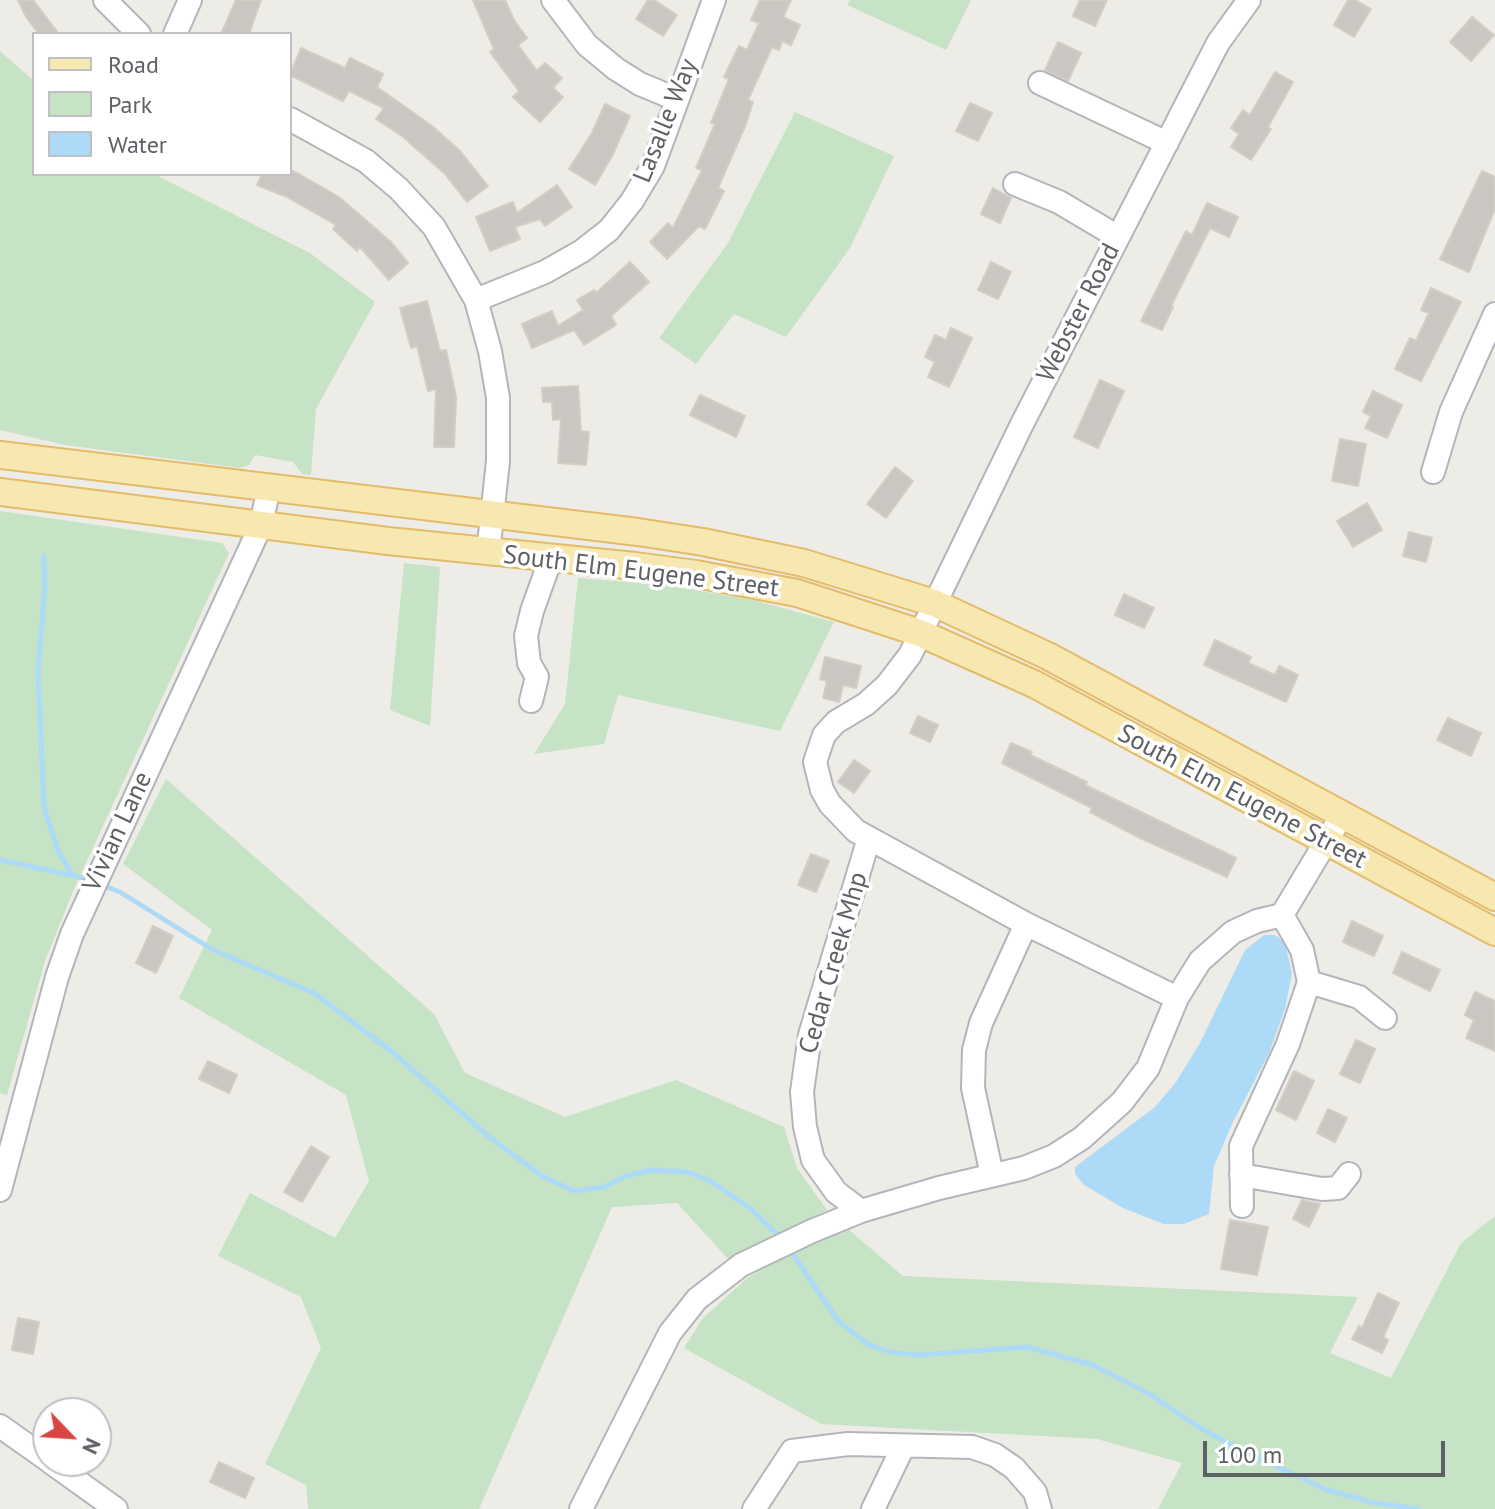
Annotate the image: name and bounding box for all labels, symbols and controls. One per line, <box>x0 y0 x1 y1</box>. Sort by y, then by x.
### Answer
legend <box>32 32 292 176</box>
text: Road <box>108 49 159 80</box>
street label: Lasalle Way <box>627 55 705 187</box>
text: Park <box>108 89 152 120</box>
text: Water <box>108 129 167 160</box>
street label: Webster Road <box>1031 239 1127 387</box>
street label: South Elm Eugene Street <box>502 540 780 604</box>
street label: South Elm Eugene Street <box>1112 718 1372 876</box>
street label: Vivian Lane <box>77 767 159 897</box>
street label: Cedar Creek Mhp <box>793 869 875 1057</box>
north arrow <box>32 1397 112 1477</box>
scale bar <box>1207 1425 1449 1475</box>
text: N <box>76 1434 108 1459</box>
text: 100 m <box>1217 1439 1282 1470</box>

